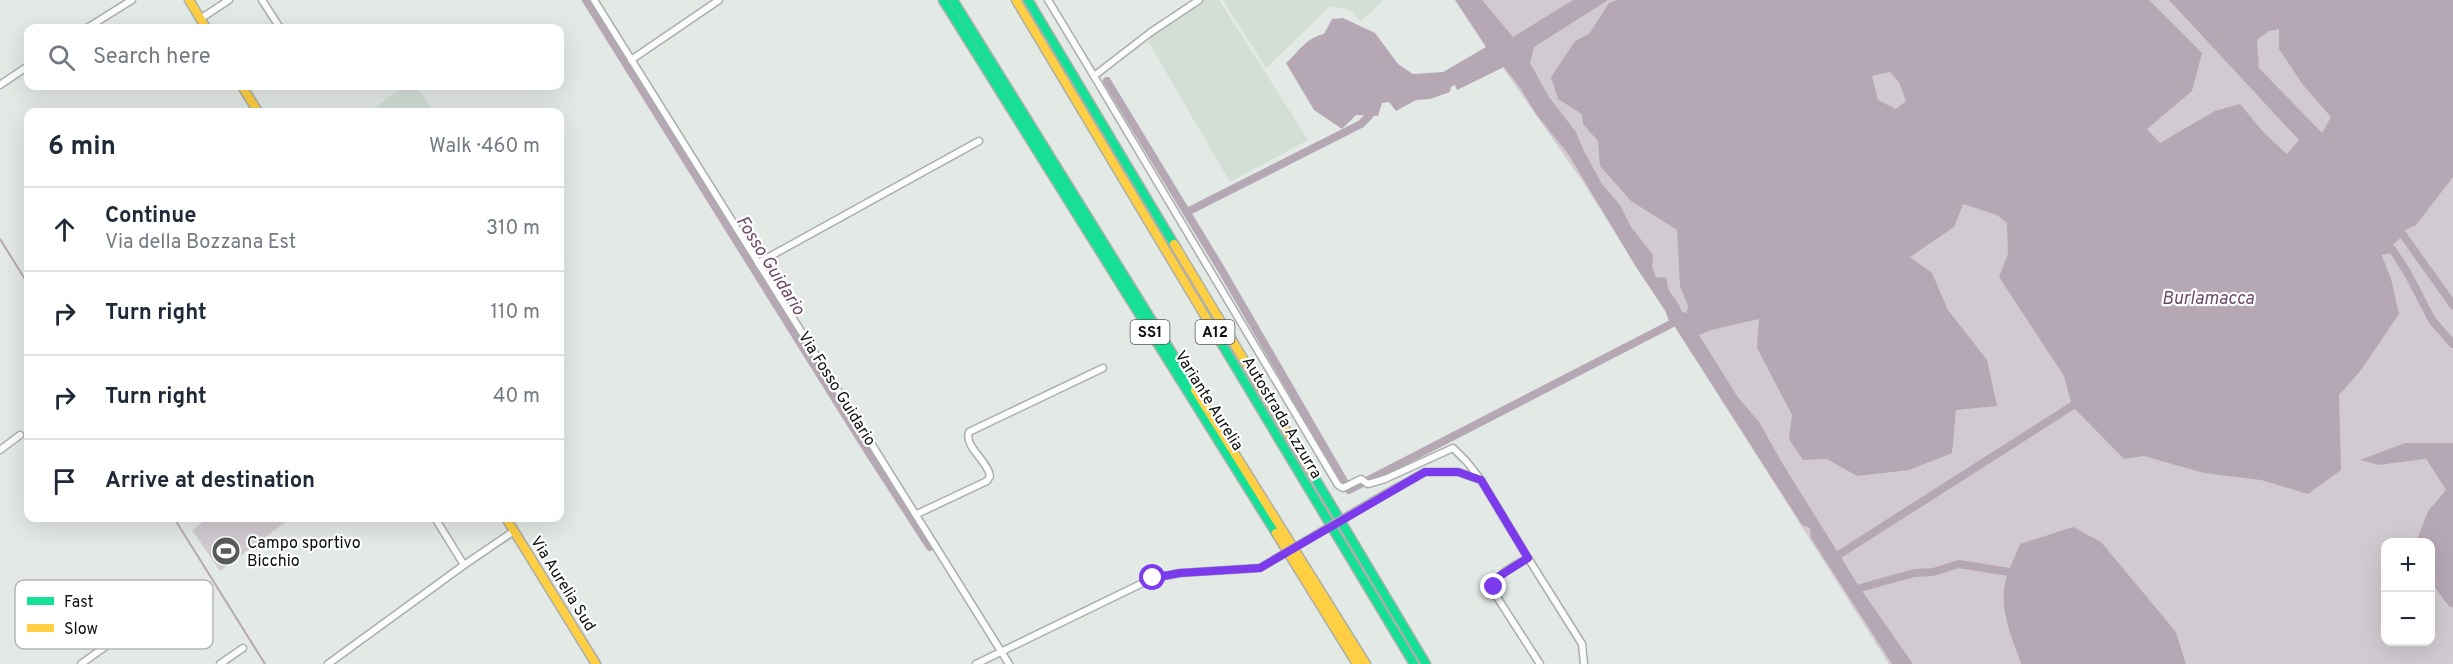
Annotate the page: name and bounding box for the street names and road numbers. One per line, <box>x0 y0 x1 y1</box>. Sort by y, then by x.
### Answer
road number: SS1 <box>1130 320 1170 344</box>
road number: A12 <box>1196 320 1234 344</box>
street label: Via Fosso Guidario <box>793 328 880 450</box>
street label: Variante Aurelia <box>1170 347 1247 455</box>
street label: Autostrada Azzurra <box>1237 353 1326 483</box>
street label: Via Aurelia Sud <box>525 533 599 635</box>

